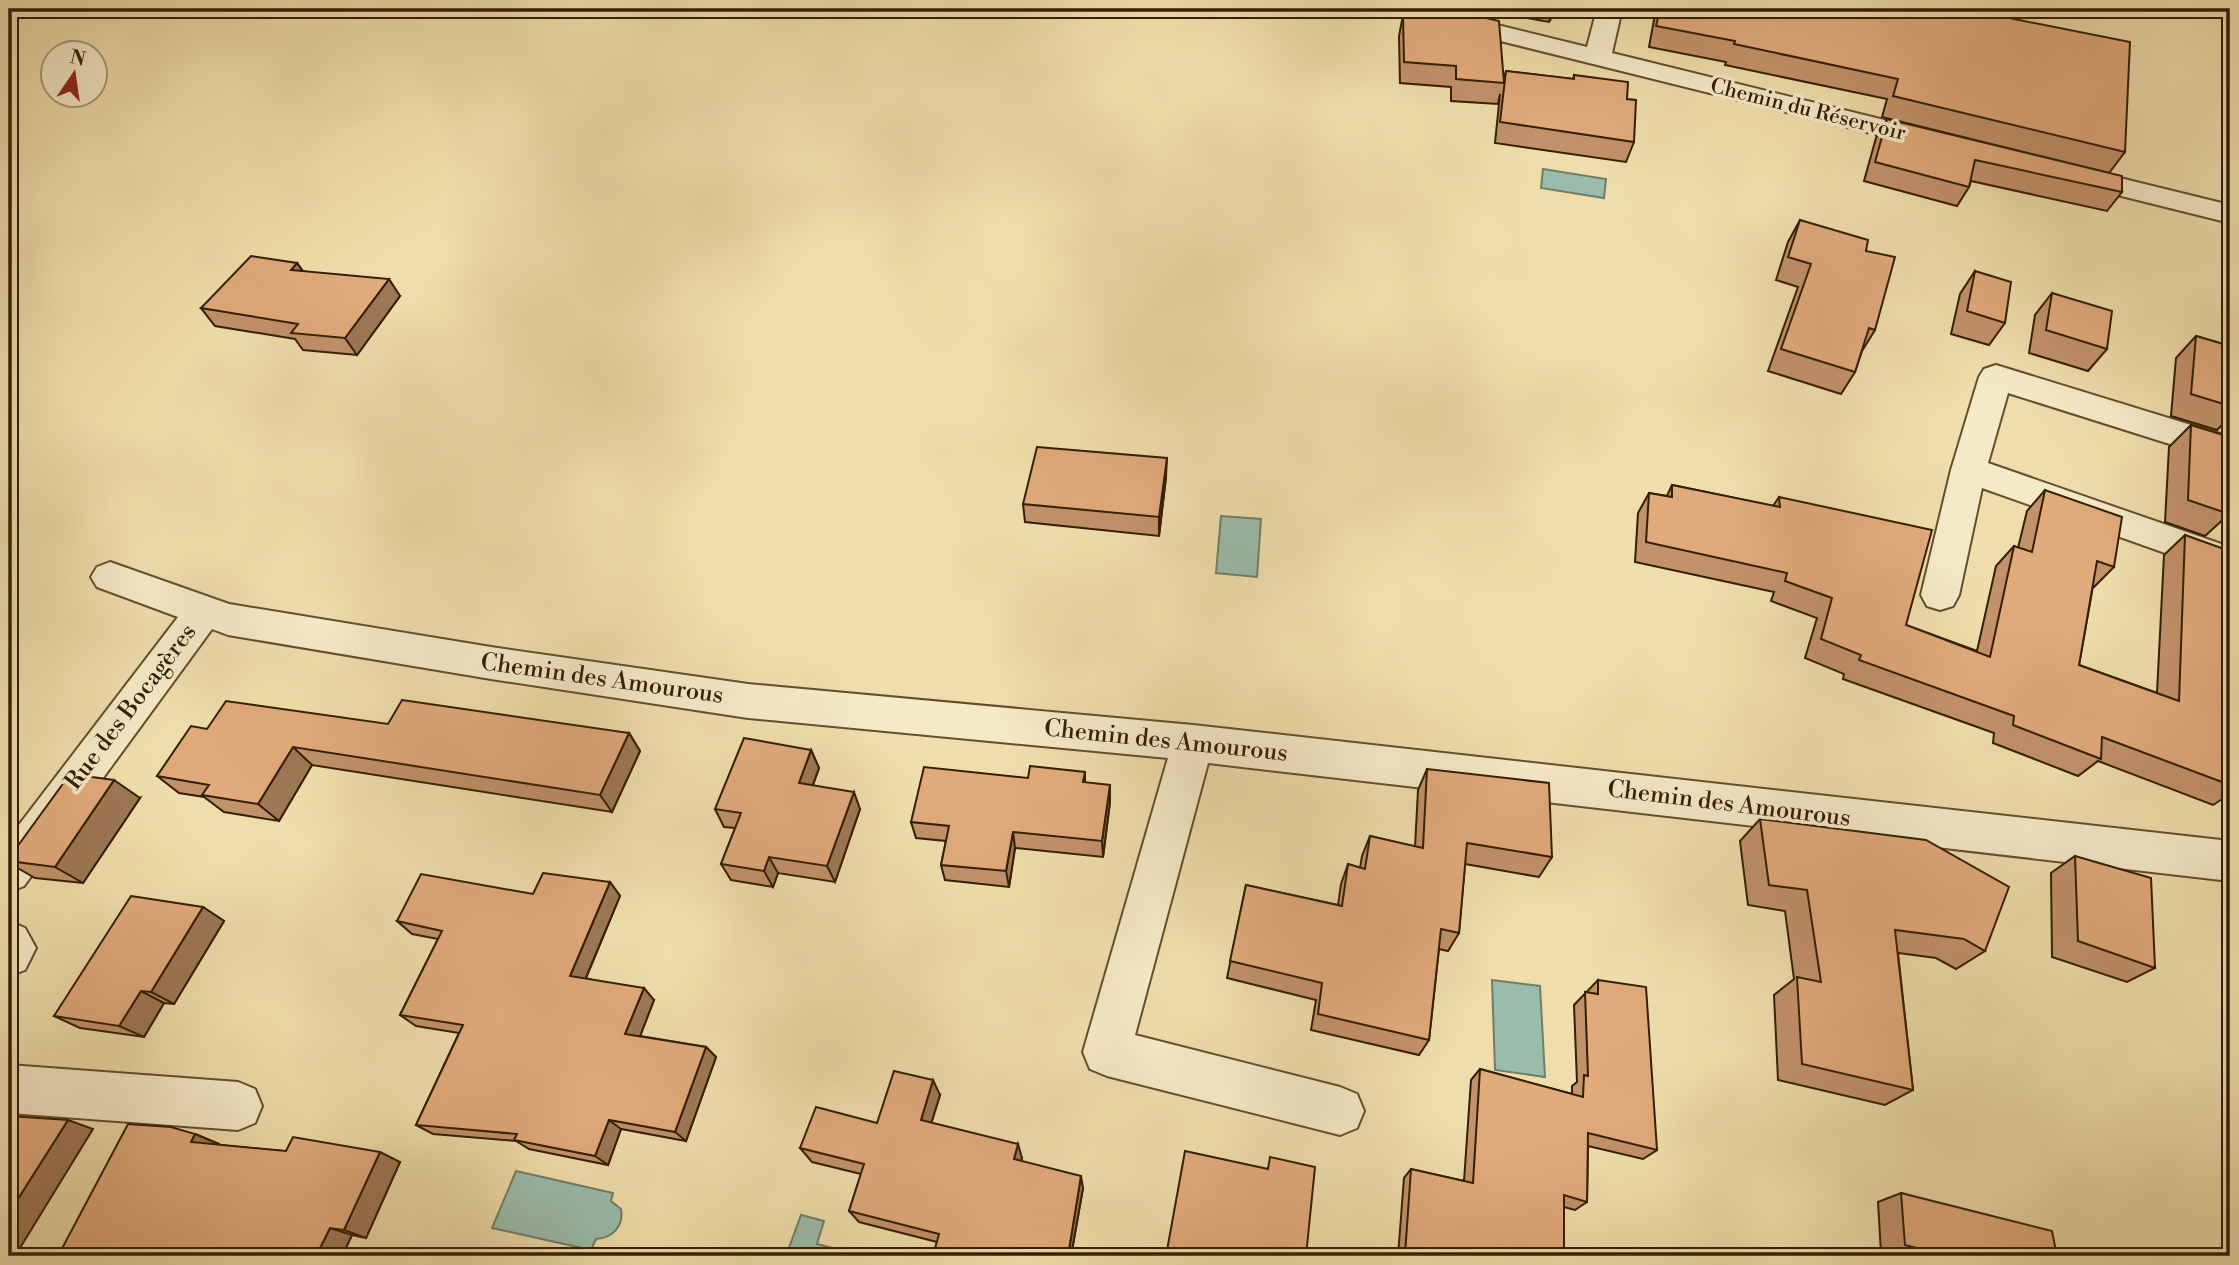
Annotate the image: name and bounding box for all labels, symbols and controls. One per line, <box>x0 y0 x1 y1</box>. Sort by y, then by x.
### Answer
north arrow <box>38 38 108 108</box>
text: N <box>68 45 88 72</box>
street label: Chemin du Réservoir <box>1708 73 1908 147</box>
street label: Rue des Bocagères <box>59 618 203 796</box>
street label: Chemin des Amourous <box>479 647 725 711</box>
street label: Chemin des Amourous <box>1043 713 1289 769</box>
street label: Chemin des Amourous <box>1606 774 1852 834</box>

